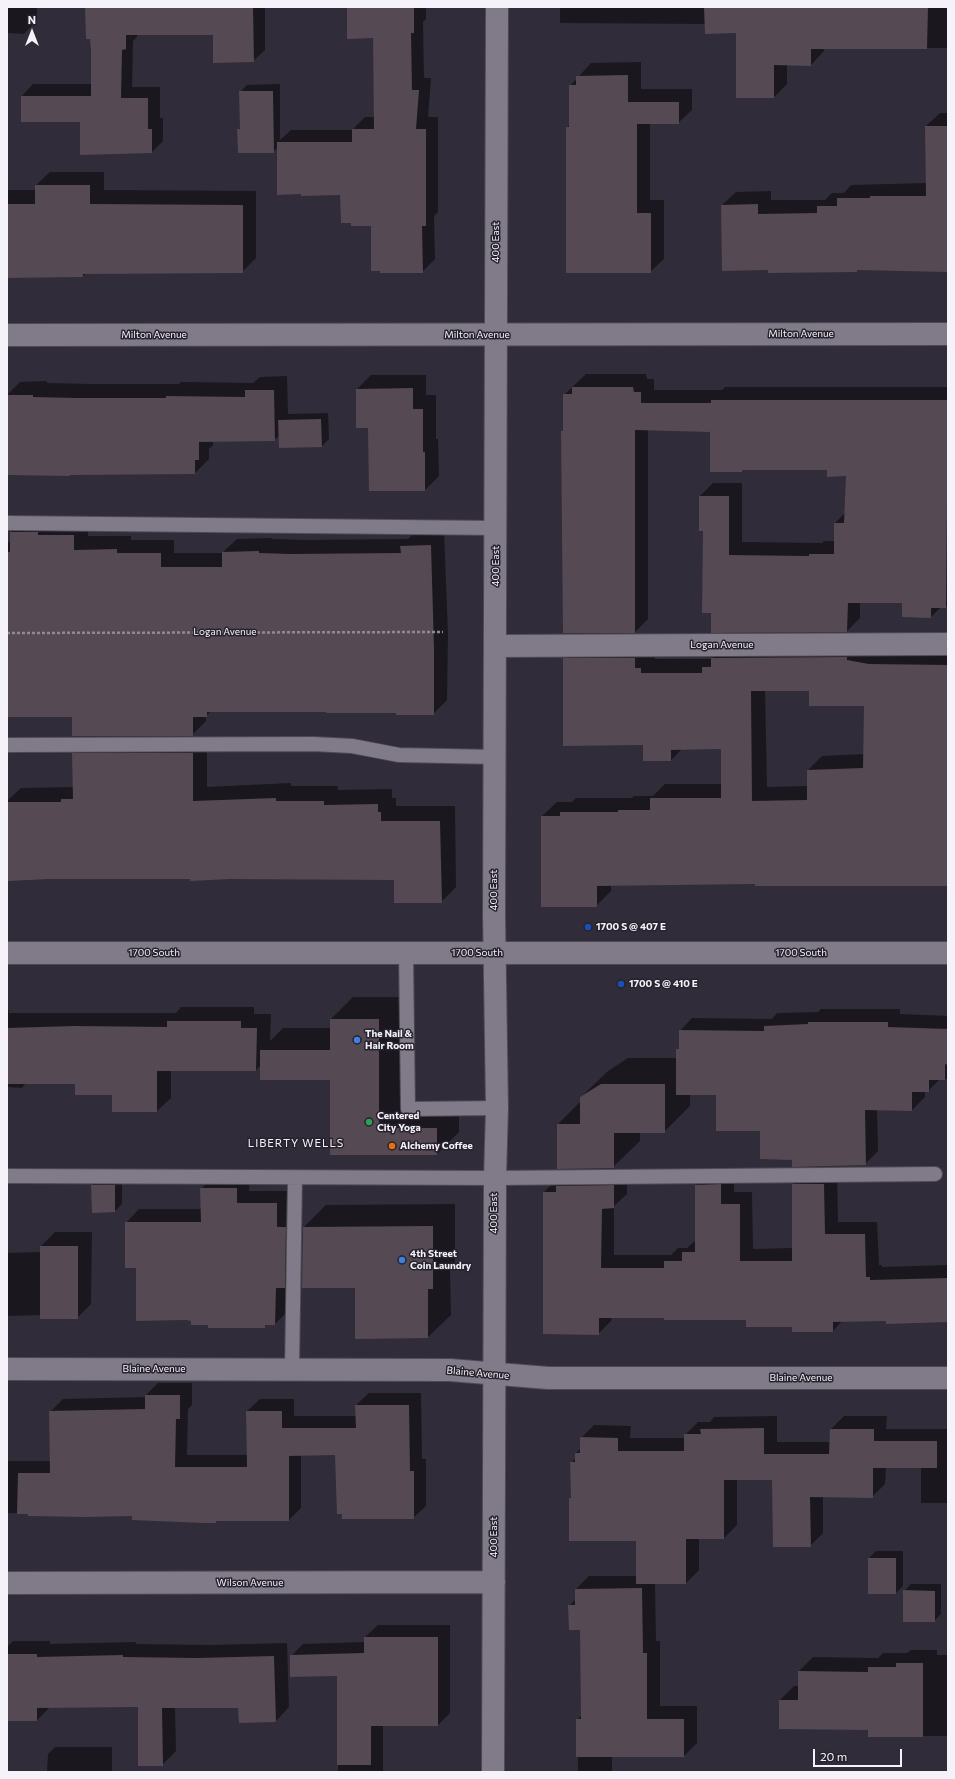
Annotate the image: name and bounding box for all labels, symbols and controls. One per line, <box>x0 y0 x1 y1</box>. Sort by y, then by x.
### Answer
north arrow <box>12 12 52 52</box>
text: N <box>28 13 36 26</box>
street label: 400 East <box>490 222 502 262</box>
street label: Milton Avenue <box>768 328 834 340</box>
street label: Milton Avenue <box>121 329 187 341</box>
street label: Milton Avenue <box>444 329 510 341</box>
street label: 400 East <box>490 546 502 586</box>
street label: Logan Avenue <box>193 626 257 638</box>
street label: Logan Avenue <box>690 639 754 651</box>
street label: 400 East <box>488 870 500 910</box>
place label: 1700 S @ 407 E <box>596 921 666 933</box>
marker: 1700 S @ 407 E <box>583 922 593 932</box>
street label: 1700 South <box>128 947 180 959</box>
street label: 1700 South <box>451 947 503 959</box>
street label: 1700 South <box>775 947 827 959</box>
place label: 1700 S @ 410 E <box>629 978 698 990</box>
marker: 1700 S @ 410 E <box>616 979 626 989</box>
place label: The Nail & Hair Room <box>365 1028 414 1052</box>
marker: The Nail & Hair Room <box>352 1035 362 1045</box>
place label: Centered City Yoga <box>377 1110 421 1134</box>
marker: Centered City Yoga <box>364 1117 374 1127</box>
district label: LIBERTY WELLS <box>248 1136 344 1150</box>
place label: Alchemy Coffee <box>400 1140 473 1152</box>
marker: Alchemy Coffee <box>387 1141 397 1151</box>
street label: 400 East <box>488 1193 500 1233</box>
place label: 4th Street Coin Laundry <box>410 1248 471 1272</box>
marker: 4th Street Coin Laundry <box>397 1255 407 1265</box>
street label: Blaine Avenue <box>122 1363 186 1375</box>
street label: Blaine Avenue <box>446 1364 510 1382</box>
street label: Blaine Avenue <box>769 1372 833 1384</box>
street label: 400 East <box>488 1517 500 1557</box>
street label: Wilson Avenue <box>217 1577 283 1589</box>
scale bar <box>815 1741 904 1767</box>
text: 20 m <box>820 1749 847 1763</box>

